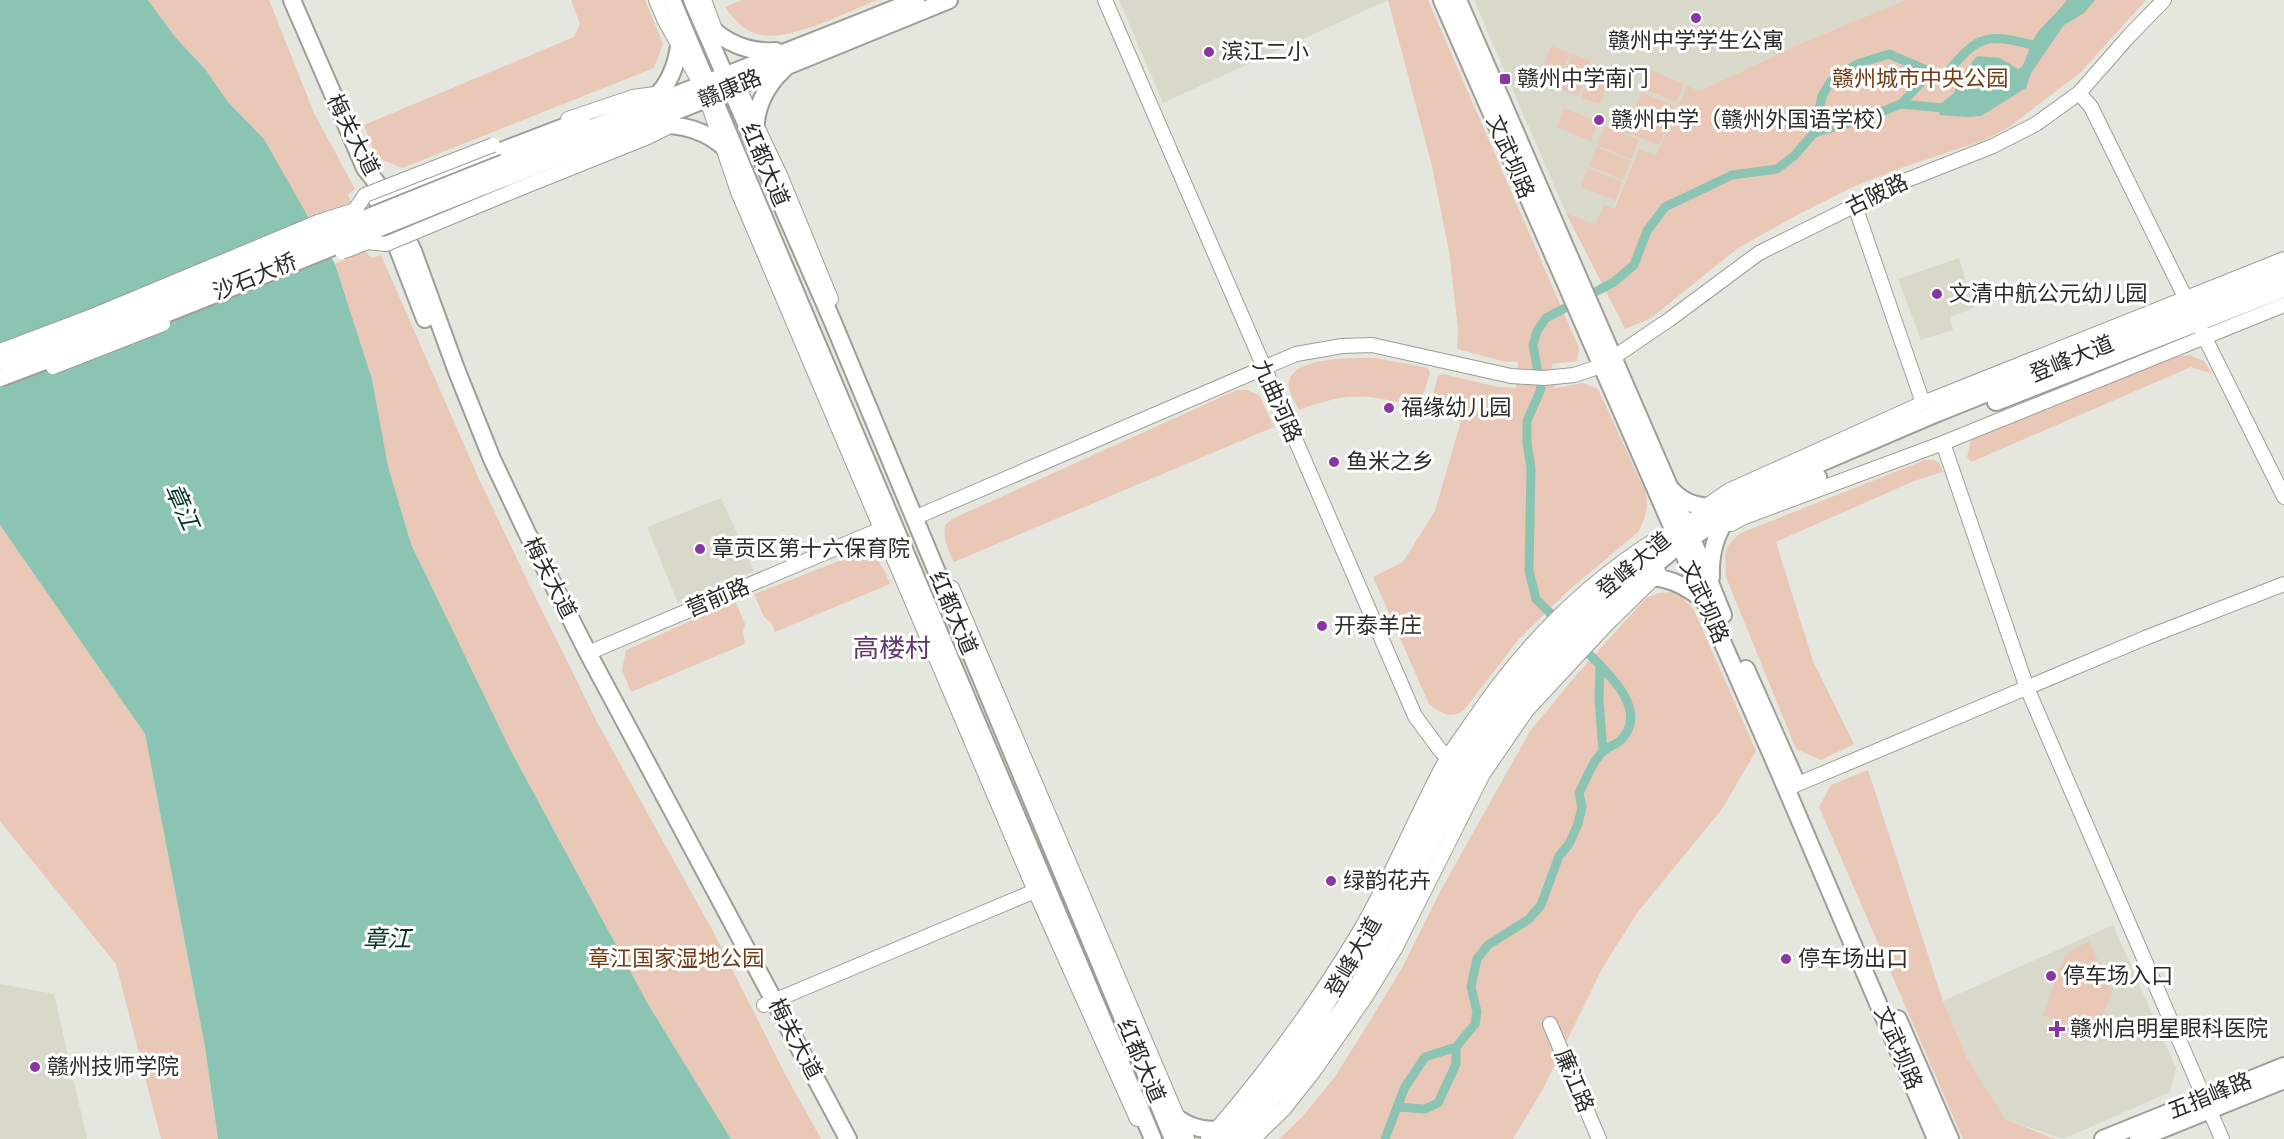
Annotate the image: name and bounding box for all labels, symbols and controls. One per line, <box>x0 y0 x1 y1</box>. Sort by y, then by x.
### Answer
marker: 赣州中学学生公寓 <box>1689 11 1703 25</box>
place label: 赣州中学学生公寓 <box>1608 29 1784 52</box>
place label: 滨江二小 <box>1221 40 1309 63</box>
marker: 滨江二小 <box>1202 45 1216 59</box>
street label: 赣康路 <box>695 65 765 112</box>
place label: 赣州中学南门 <box>1517 67 1649 90</box>
park label: 赣州城市中央公园 <box>1832 67 2008 90</box>
marker: 赣州中学南门 <box>1498 72 1512 86</box>
street label: 梅关大道 <box>323 90 384 179</box>
place label: 赣州中学（赣州外国语学校） <box>1611 108 1897 131</box>
street label: 文武坝路 <box>1483 112 1538 202</box>
marker: 赣州中学（赣州外国语学校） <box>1592 113 1606 127</box>
street label: 红都大道 <box>738 120 793 210</box>
street label: 古陂路 <box>1842 170 1911 219</box>
street label: 沙石大桥 <box>210 249 300 304</box>
place label: 文清中航公元幼儿园 <box>1949 282 2147 305</box>
marker: 文清中航公元幼儿园 <box>1930 287 1944 301</box>
street label: 登峰大道 <box>2027 331 2117 386</box>
street label: 九曲河路 <box>1249 356 1306 446</box>
place label: 福缘幼儿园 <box>1401 396 1511 419</box>
marker: 福缘幼儿园 <box>1382 401 1396 415</box>
place label: 鱼米之乡 <box>1346 450 1434 473</box>
marker: 鱼米之乡 <box>1327 455 1341 469</box>
water label: 章江 <box>160 479 205 537</box>
street label: 登峰大道 <box>1593 528 1675 602</box>
street label: 梅关大道 <box>520 533 581 622</box>
place label: 章贡区第十六保育院 <box>712 537 910 560</box>
marker: 章贡区第十六保育院 <box>693 542 707 556</box>
street label: 文武坝路 <box>1676 557 1733 647</box>
street label: 红都大道 <box>926 568 981 658</box>
street label: 营前路 <box>683 574 753 621</box>
place label: 开泰羊庄 <box>1334 614 1422 637</box>
marker: 开泰羊庄 <box>1315 619 1329 633</box>
district label: 高楼村 <box>853 635 931 662</box>
place label: 绿韵花卉 <box>1343 869 1431 892</box>
marker: 绿韵花卉 <box>1324 874 1338 888</box>
street label: 登峰大道 <box>1322 913 1386 1001</box>
water label: 章江 <box>363 926 414 952</box>
park label: 章江国家湿地公园 <box>588 947 764 970</box>
place label: 停车场出口 <box>1798 947 1908 970</box>
marker: 停车场出口 <box>1779 952 1793 966</box>
place label: 停车场入口 <box>2063 964 2173 987</box>
marker: 停车场入口 <box>2044 969 2058 983</box>
street label: 梅关大道 <box>765 995 826 1083</box>
street label: 文武坝路 <box>1871 1003 1926 1093</box>
street label: 红都大道 <box>1114 1016 1169 1106</box>
place label: 赣州启明星眼科医院 <box>2070 1017 2268 1040</box>
marker: 赣州启明星眼科医院 <box>2048 1020 2066 1038</box>
street label: 廉江路 <box>1551 1046 1598 1116</box>
place label: 赣州技师学院 <box>47 1055 179 1078</box>
marker: 赣州技师学院 <box>28 1060 42 1074</box>
street label: 五指峰路 <box>2165 1068 2255 1123</box>

